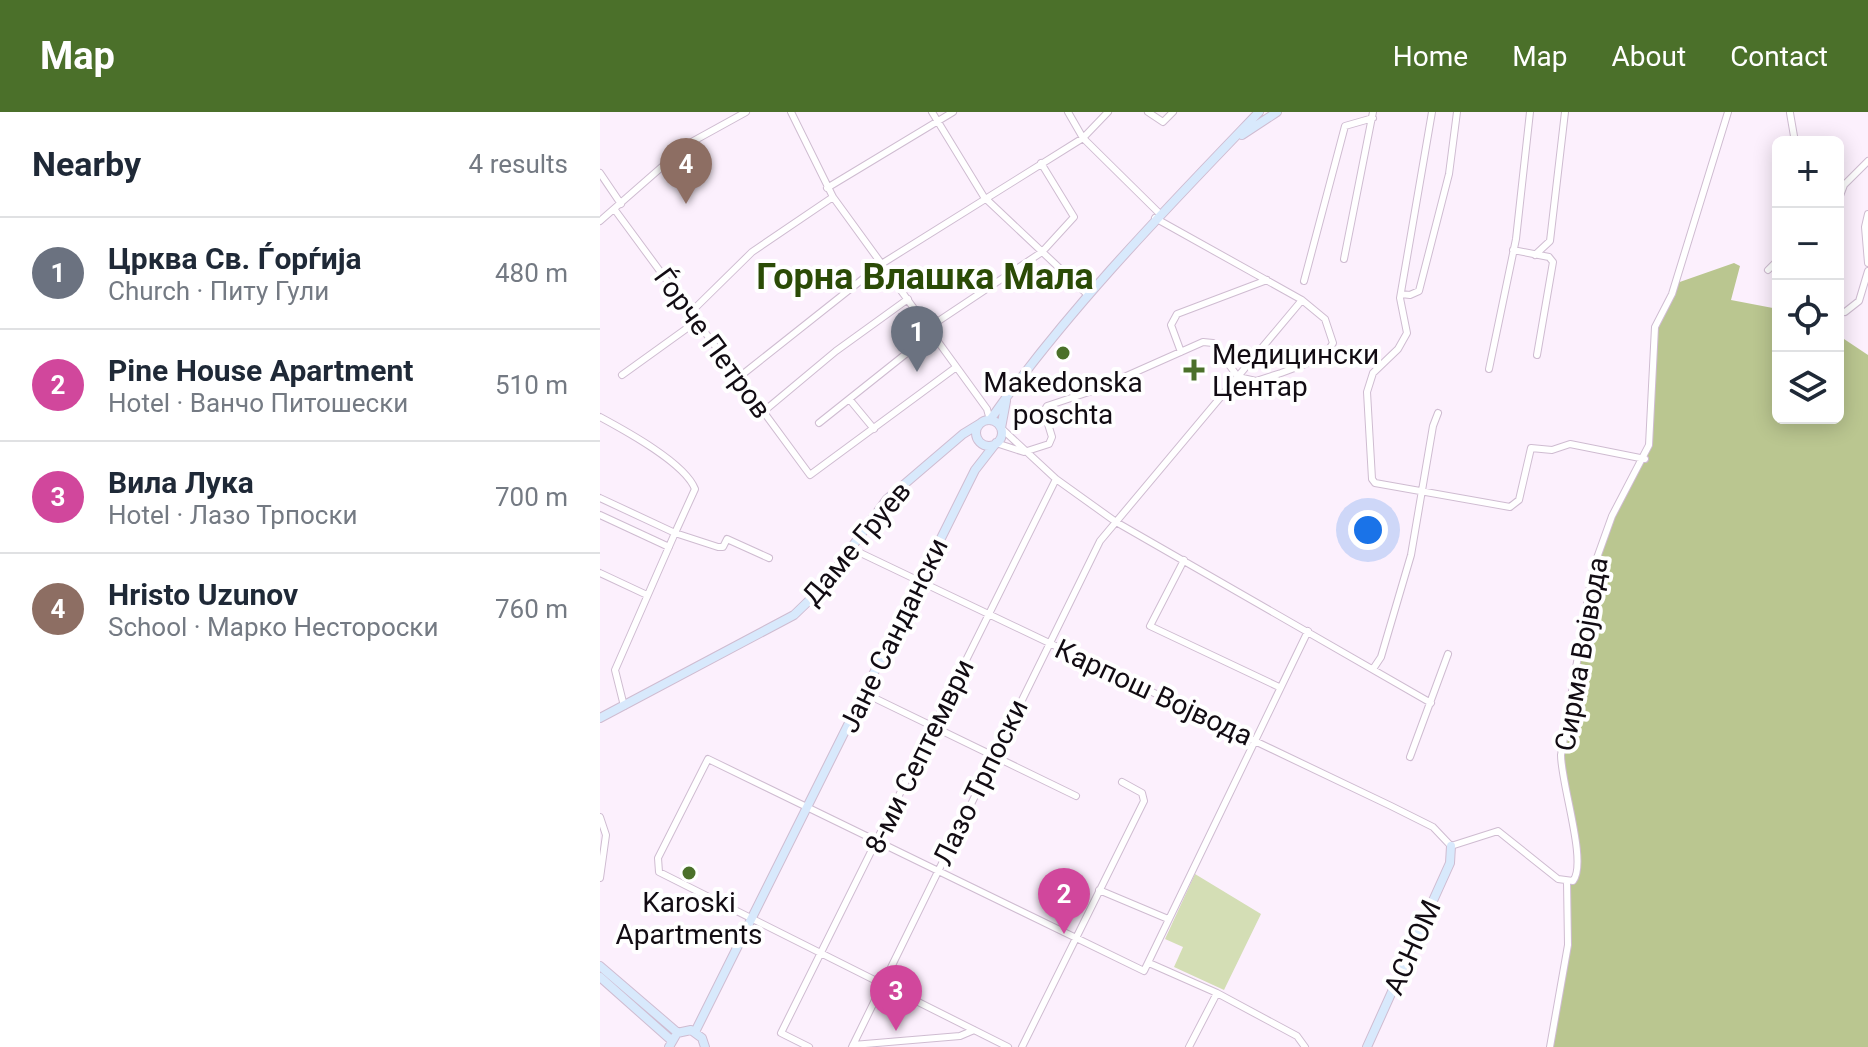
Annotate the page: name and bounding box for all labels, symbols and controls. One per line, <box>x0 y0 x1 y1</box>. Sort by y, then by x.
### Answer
text: Map <box>40 34 115 78</box>
text: Home <box>1393 40 1468 73</box>
text: Map <box>1512 40 1568 73</box>
text: About <box>1612 40 1686 73</box>
text: Contact <box>1730 40 1828 73</box>
map controls <box>1772 136 1844 424</box>
button: + <box>1772 136 1844 208</box>
pin: 4 <box>660 138 712 204</box>
text: Nearby <box>32 144 141 184</box>
text: 4 results <box>469 149 568 179</box>
button: − <box>1772 208 1844 280</box>
text: Црква Св. Ѓoрѓијa <box>108 241 362 276</box>
district label: Горна Влашка Мала <box>756 256 1094 298</box>
text: 1 <box>51 258 65 288</box>
text: 480 m <box>495 258 568 288</box>
street label: Ѓорче Петров <box>647 262 778 425</box>
text: Church · Питу Гули <box>108 276 329 306</box>
button: locate <box>1772 280 1844 352</box>
pin: 1 <box>891 306 943 372</box>
place label: Медицински Центар <box>1212 338 1379 403</box>
marker: Makedonska poschta <box>1054 344 1072 362</box>
button: layers <box>1772 352 1844 424</box>
text: Pine House Apartment <box>108 353 413 388</box>
marker: Медицински Центар <box>1183 359 1205 381</box>
place label: Makedonska poschta <box>983 366 1143 431</box>
text: 2 <box>51 370 65 400</box>
text: 510 m <box>495 370 568 400</box>
text: Hotel · Ванчо Питошески <box>108 388 408 418</box>
text: Вила Лука <box>108 465 254 500</box>
street label: Даме Груев <box>795 475 918 612</box>
text: 3 <box>51 482 65 512</box>
text: 700 m <box>495 482 568 512</box>
text: Hotel · Лазо Трпоски <box>108 500 357 530</box>
your location <box>1348 510 1388 550</box>
street label: Јане Сандански <box>832 533 955 738</box>
street label: Сирма Војвода <box>1548 555 1615 754</box>
text: Hristo Uzunov <box>108 577 298 612</box>
text: 4 <box>51 594 65 624</box>
text: 760 m <box>495 594 568 624</box>
text: School · Марко Нестороски <box>108 612 438 642</box>
street label: Карпош Војвода <box>1050 632 1258 753</box>
street label: 8-ми Септември <box>858 654 981 859</box>
street label: Лазо Трпоски <box>926 694 1035 871</box>
marker: Karoski Apartments <box>680 864 698 882</box>
pin: 2 <box>1038 868 1090 934</box>
place label: Karoski Apartments <box>615 886 763 951</box>
street label: АСНОМ <box>1377 895 1448 1000</box>
pin: 3 <box>870 965 922 1031</box>

